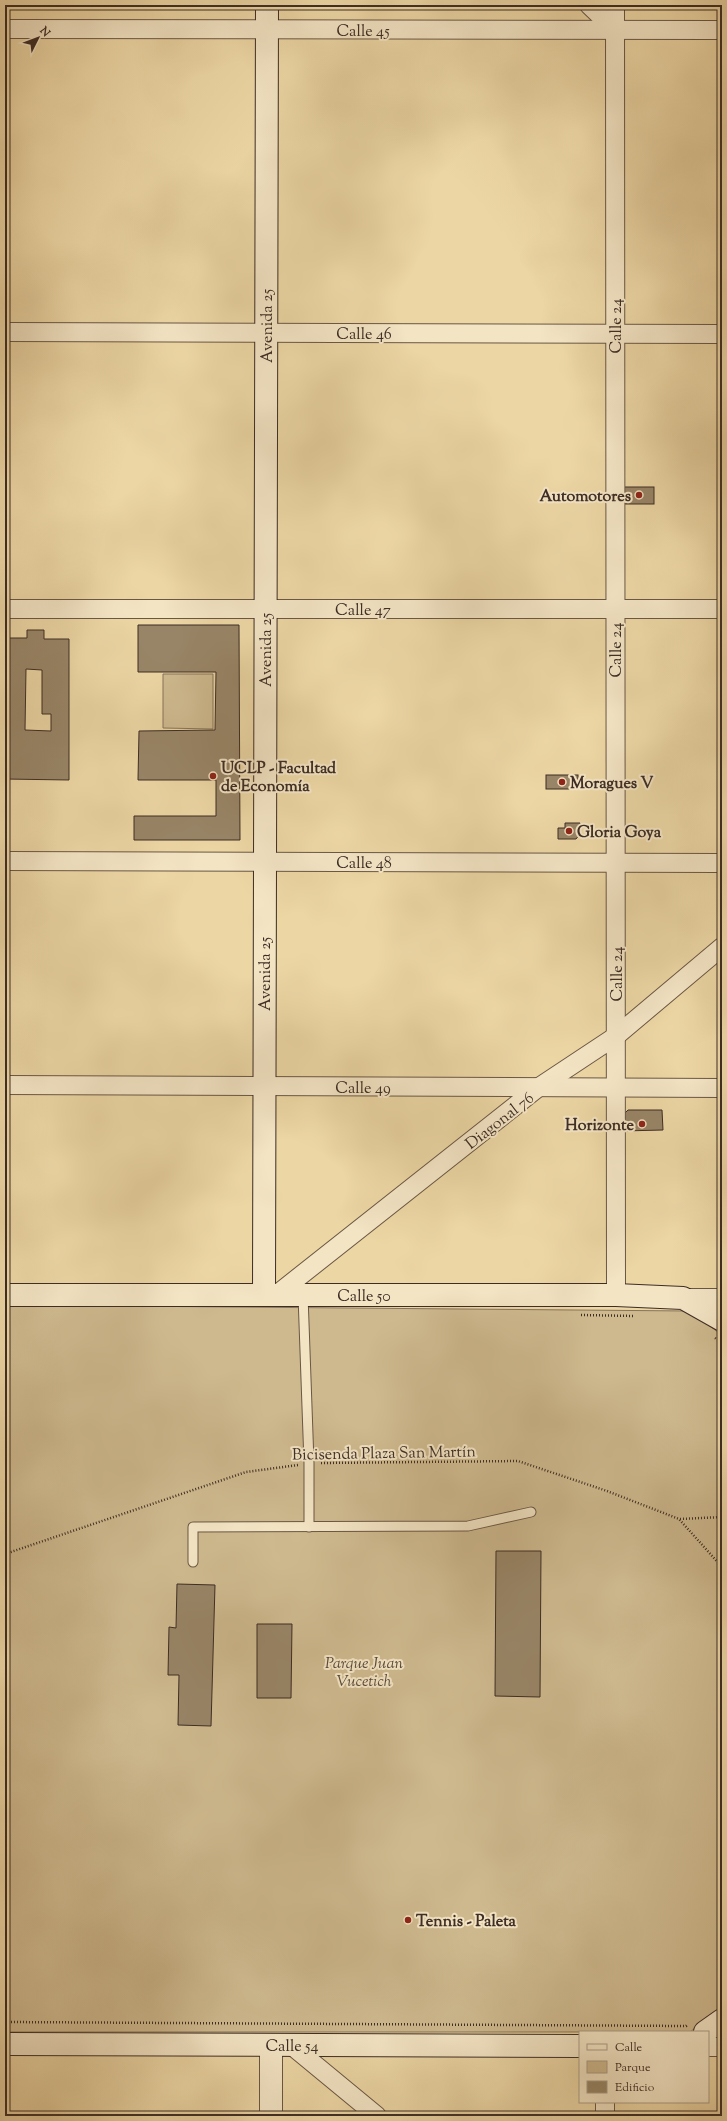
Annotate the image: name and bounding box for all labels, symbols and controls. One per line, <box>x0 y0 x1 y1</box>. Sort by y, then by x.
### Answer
north arrow <box>18 18 58 58</box>
street label: Calle 45 <box>336 21 390 44</box>
text: N <box>35 23 54 41</box>
street label: Avenida 25 <box>257 288 280 363</box>
street label: Calle 24 <box>606 298 629 354</box>
street label: Calle 46 <box>336 324 392 347</box>
place label: Automotores <box>539 486 631 509</box>
marker: Automotores <box>634 490 644 500</box>
street label: Calle 47 <box>335 600 391 623</box>
street label: Avenida 25 <box>256 612 279 687</box>
street label: Calle 24 <box>606 622 629 678</box>
place label: UCLP - Facultad de Economía <box>221 758 337 799</box>
marker: UCLP - Facultad de Economía <box>208 771 218 781</box>
place label: Moragues V <box>570 773 654 796</box>
marker: Moragues V <box>557 777 567 787</box>
place label: Gloria Goya <box>577 822 662 845</box>
marker: Gloria Goya <box>564 826 574 836</box>
street label: Calle 48 <box>336 853 392 876</box>
street label: Avenida 25 <box>255 936 278 1011</box>
street label: Calle 24 <box>607 946 630 1002</box>
street label: Calle 49 <box>335 1078 391 1101</box>
street label: Diagonal 76 <box>461 1088 540 1156</box>
place label: Horizonte <box>565 1115 635 1138</box>
marker: Horizonte <box>637 1119 647 1129</box>
street label: Calle 50 <box>337 1286 391 1309</box>
street label: Bicisenda Plaza San Martín <box>292 1441 477 1468</box>
park label: Parque Juan Vucetich <box>325 1653 404 1694</box>
place label: Tennis - Paleta <box>416 1911 517 1934</box>
marker: Tennis - Paleta <box>403 1915 413 1925</box>
legend <box>579 2031 709 2103</box>
street label: Calle 54 <box>265 2036 319 2059</box>
text: Calle <box>615 2039 643 2057</box>
text: Parque <box>615 2059 651 2077</box>
text: Edificio <box>615 2079 655 2097</box>

